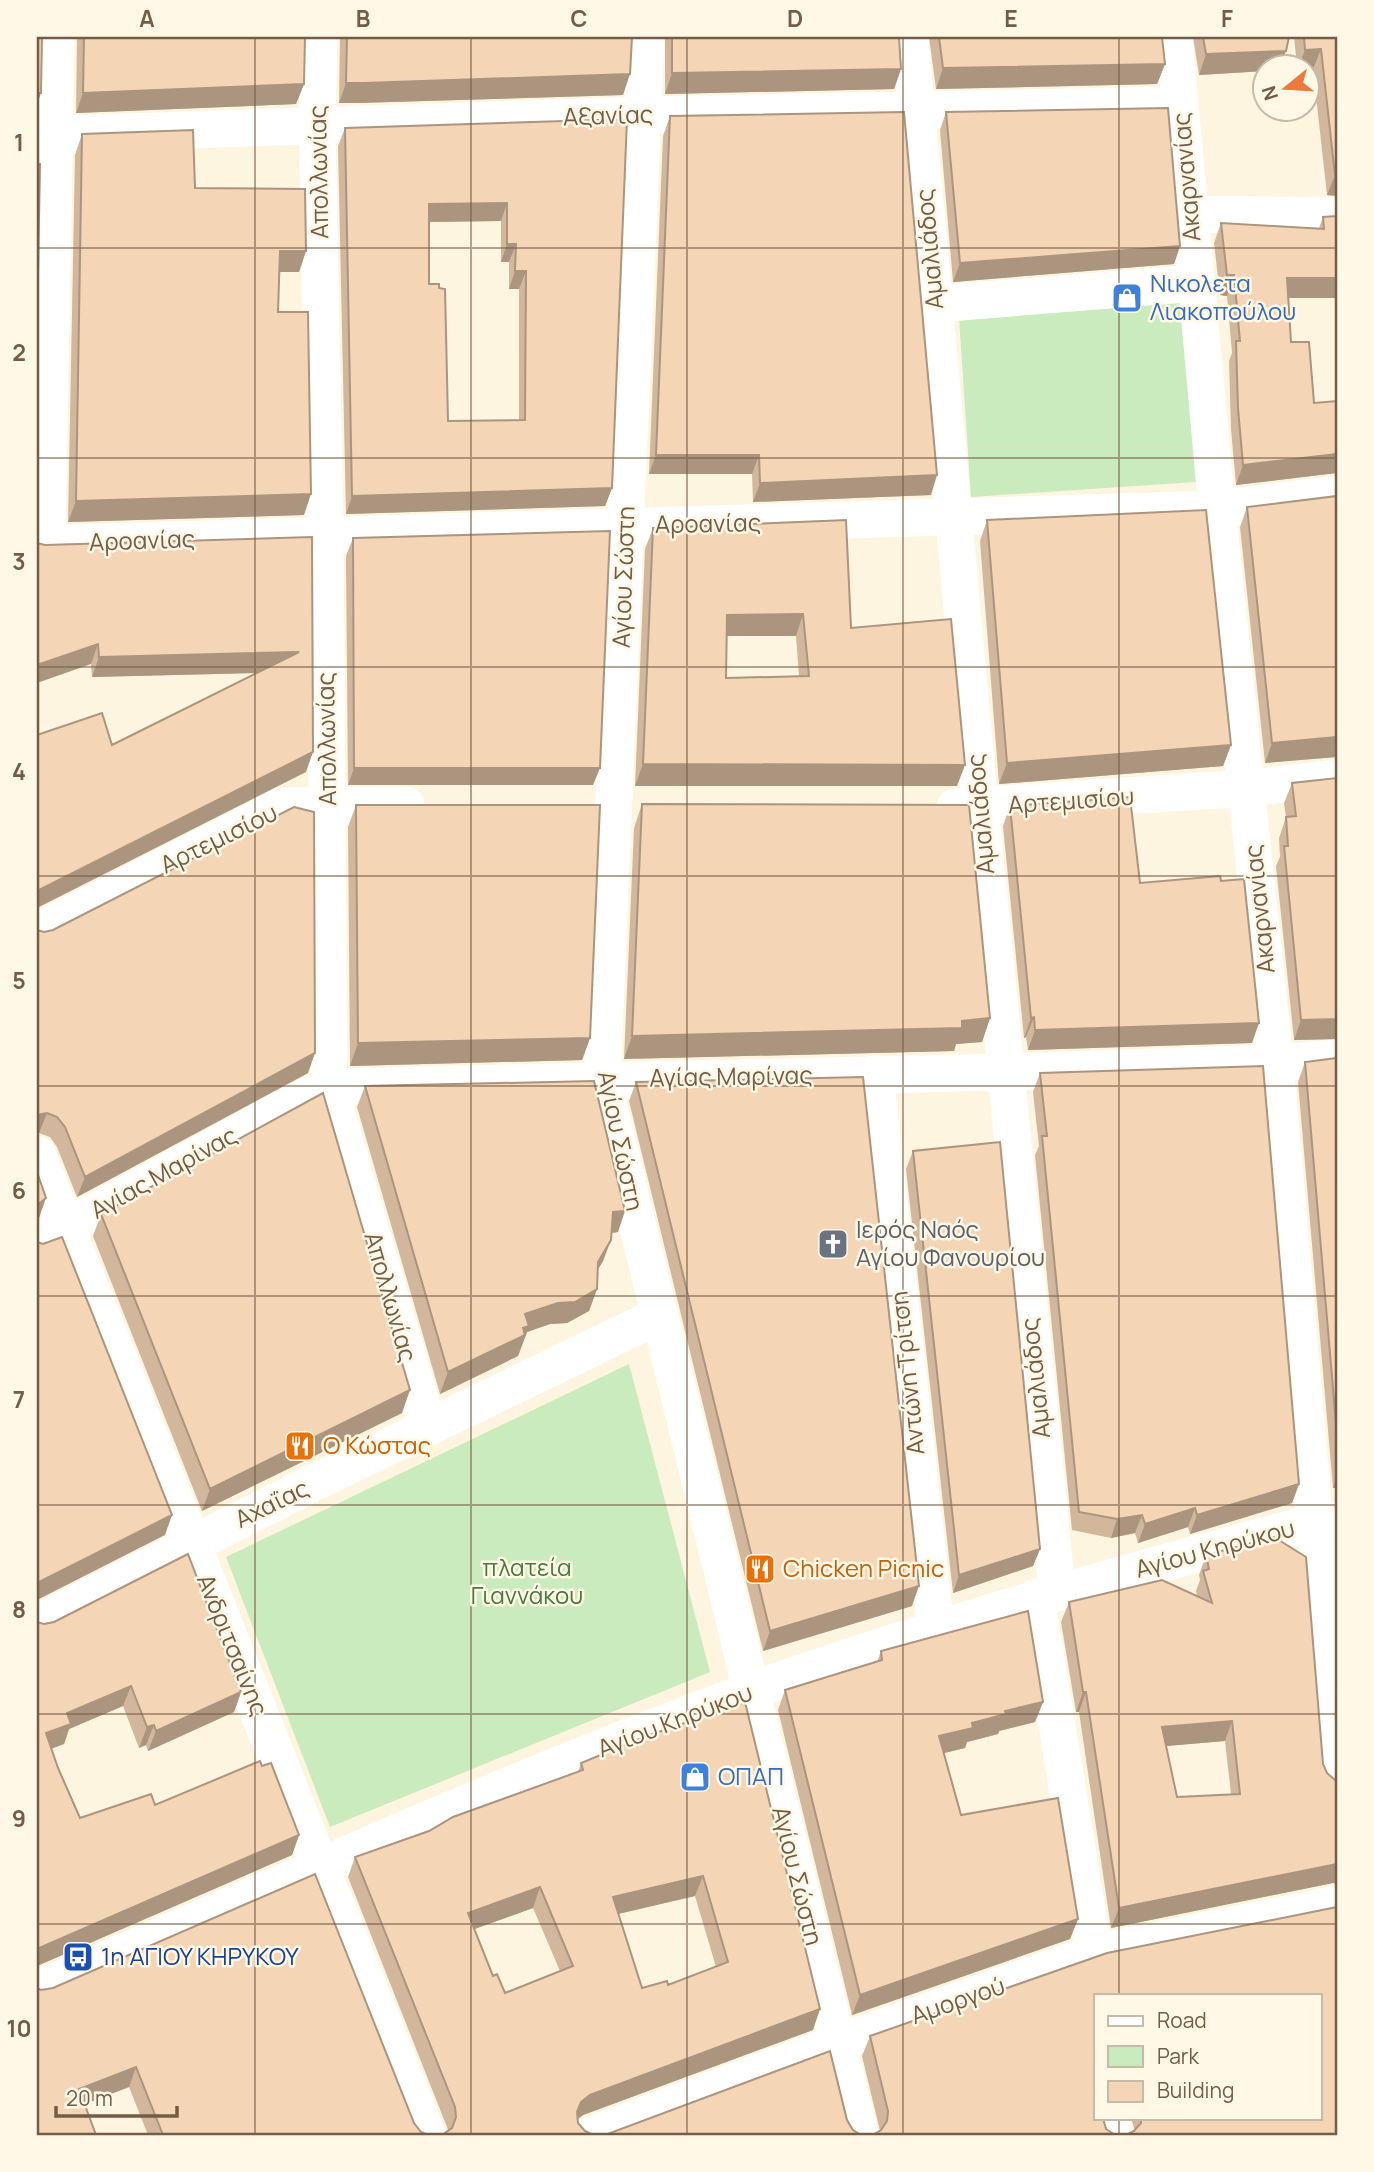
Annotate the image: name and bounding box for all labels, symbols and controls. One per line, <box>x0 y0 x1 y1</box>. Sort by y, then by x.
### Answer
text: A <box>139 2 155 34</box>
text: B <box>356 2 370 34</box>
text: C <box>571 2 588 34</box>
text: D <box>787 2 803 34</box>
text: E <box>1004 2 1018 34</box>
text: F <box>1221 2 1233 34</box>
north arrow <box>1252 52 1322 122</box>
text: N <box>1255 83 1284 104</box>
street label: Αξανίας <box>562 96 654 133</box>
street label: Απολλωνίας <box>300 105 335 239</box>
street label: Ακαρνανίας <box>1163 111 1208 243</box>
text: 1 <box>14 126 24 158</box>
street label: Αμαλιάδος <box>907 187 950 311</box>
place label: Νικολετα Λιακοπούλου <box>1150 266 1296 327</box>
shop icon: Νικολετα Λιακοπούλου <box>1110 281 1144 315</box>
text: 2 <box>12 336 26 368</box>
street label: Αγίου Σώστη <box>604 505 641 649</box>
street label: Αροανίας <box>655 505 761 540</box>
street label: Αροανίας <box>88 521 196 558</box>
text: 3 <box>12 545 26 577</box>
street label: Απολλωνίας <box>308 672 343 806</box>
street label: Αμαλιάδος <box>958 752 1001 876</box>
text: 4 <box>12 755 26 787</box>
street label: Αρτεμισίου <box>1007 779 1135 820</box>
street label: Αρτεμισίου <box>154 795 282 880</box>
street label: Ακαρνανίας <box>1235 843 1282 975</box>
text: 5 <box>12 964 26 996</box>
street label: Αγίας Μαρίνας <box>649 1058 813 1093</box>
street label: Αγίου Σώστη <box>591 1068 652 1214</box>
street label: Αγίας Μαρίνας <box>84 1118 243 1226</box>
text: 6 <box>12 1174 26 1206</box>
place label: Ιερός Ναός Αγίου Φανουρίου <box>856 1212 1045 1273</box>
church icon: Ιερός Ναός Αγίου Φανουρίου <box>816 1227 850 1261</box>
street label: Απολλωνίας <box>357 1228 426 1365</box>
street label: Αντώνη Τρίτση <box>881 1290 932 1457</box>
street label: Αμαλιάδος <box>1012 1316 1057 1440</box>
text: 7 <box>13 1383 25 1415</box>
place label: Ο Κώστας <box>323 1428 431 1461</box>
restaurant icon: Ο Κώστας <box>283 1429 317 1463</box>
street label: Αχαΐας <box>229 1471 314 1535</box>
street label: Αγίου Κηρύκου <box>1131 1510 1298 1585</box>
park label: πλατεία Γιαννάκου <box>471 1550 583 1611</box>
place label: Chicken Picnic <box>783 1551 944 1584</box>
restaurant icon: Chicken Picnic <box>743 1552 777 1586</box>
street label: Ανδριτσαίνης <box>190 1569 277 1720</box>
text: 8 <box>12 1593 26 1625</box>
street label: Αγίου Κηρύκου <box>592 1675 757 1764</box>
place label: ΟΠΑΠ <box>718 1759 784 1792</box>
shop icon: ΟΠΑΠ <box>678 1760 712 1794</box>
text: 9 <box>12 1802 26 1834</box>
street label: Αγίου Σώστη <box>765 1803 832 1949</box>
place label: 1η ΑΓΙΟΥ ΚΗΡΥΚΟΥ <box>101 1939 299 1972</box>
bus stop icon: 1η ΑΓΙΟΥ ΚΗΡΥΚΟΥ <box>61 1940 95 1974</box>
street label: Αμοργού <box>906 1968 1009 2031</box>
legend <box>1094 1994 1322 2120</box>
text: Road <box>1157 2006 1207 2034</box>
text: 10 <box>6 2012 32 2044</box>
text: Park <box>1157 2042 1199 2070</box>
scale bar <box>56 2074 177 2118</box>
text: Building <box>1157 2076 1234 2104</box>
text: 20 m <box>66 2084 113 2112</box>

